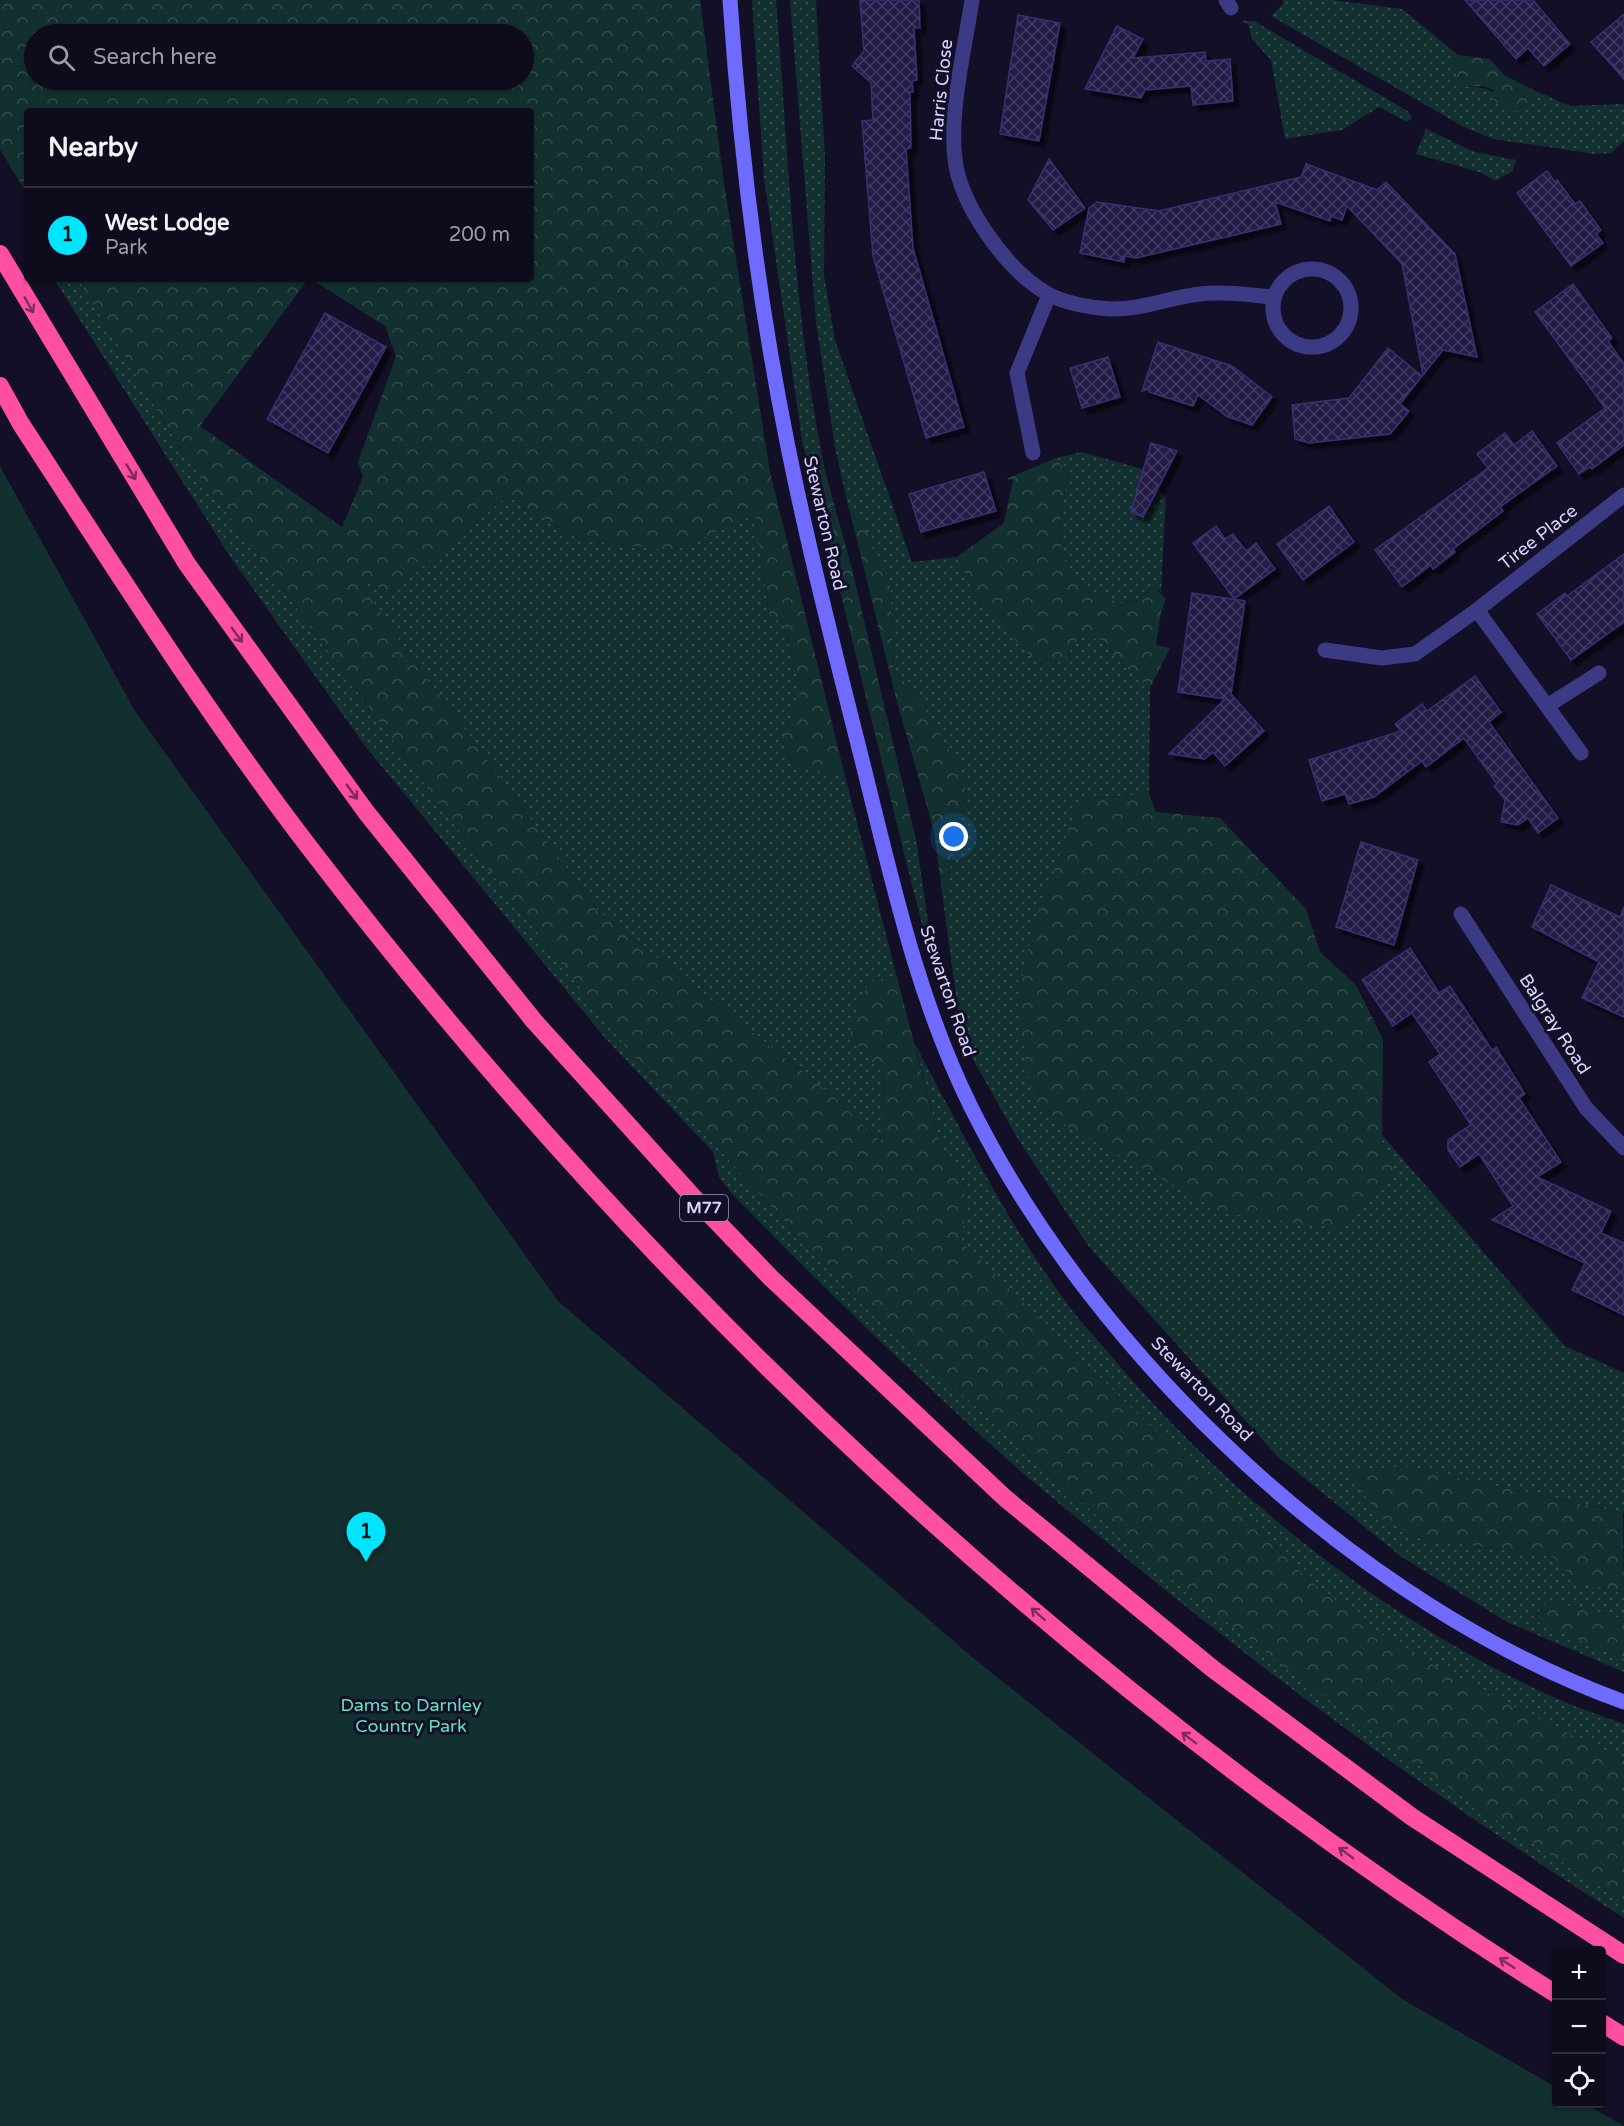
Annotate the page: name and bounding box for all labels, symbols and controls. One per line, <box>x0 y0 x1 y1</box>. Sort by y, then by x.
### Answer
search box <box>24 24 534 90</box>
street label: Harris Close <box>925 38 957 142</box>
icon: search <box>45 41 78 74</box>
text: Search here <box>93 44 217 70</box>
text: Nearby <box>48 132 138 163</box>
text: West Lodge <box>105 210 230 236</box>
text: 1 <box>61 223 74 247</box>
text: 200 m <box>449 223 510 247</box>
text: Park <box>105 236 148 260</box>
one-way arrow <box>23 296 35 313</box>
street label: Stewarton Road <box>799 454 851 592</box>
one-way arrow <box>125 463 137 480</box>
street label: Tiree Place <box>1494 500 1582 574</box>
one-way arrow <box>231 626 244 642</box>
one-way arrow <box>346 784 358 800</box>
your location <box>939 822 968 851</box>
street label: Stewarton Road <box>915 923 981 1059</box>
street label: Balgray Road <box>1514 970 1596 1078</box>
road number: M77 <box>680 1195 728 1221</box>
street label: Stewarton Road <box>1146 1332 1258 1446</box>
pin: 1 <box>346 1512 386 1562</box>
one-way arrow <box>1031 1607 1046 1621</box>
park label: Dams to Darnley Country Park <box>340 1694 482 1737</box>
one-way arrow <box>1181 1732 1197 1744</box>
one-way arrow <box>1338 1847 1355 1859</box>
map controls <box>1552 1946 1606 2108</box>
button: + <box>1552 1946 1606 2000</box>
one-way arrow <box>1499 1957 1516 1969</box>
button: − <box>1552 2000 1606 2054</box>
button: locate <box>1552 2054 1606 2108</box>

